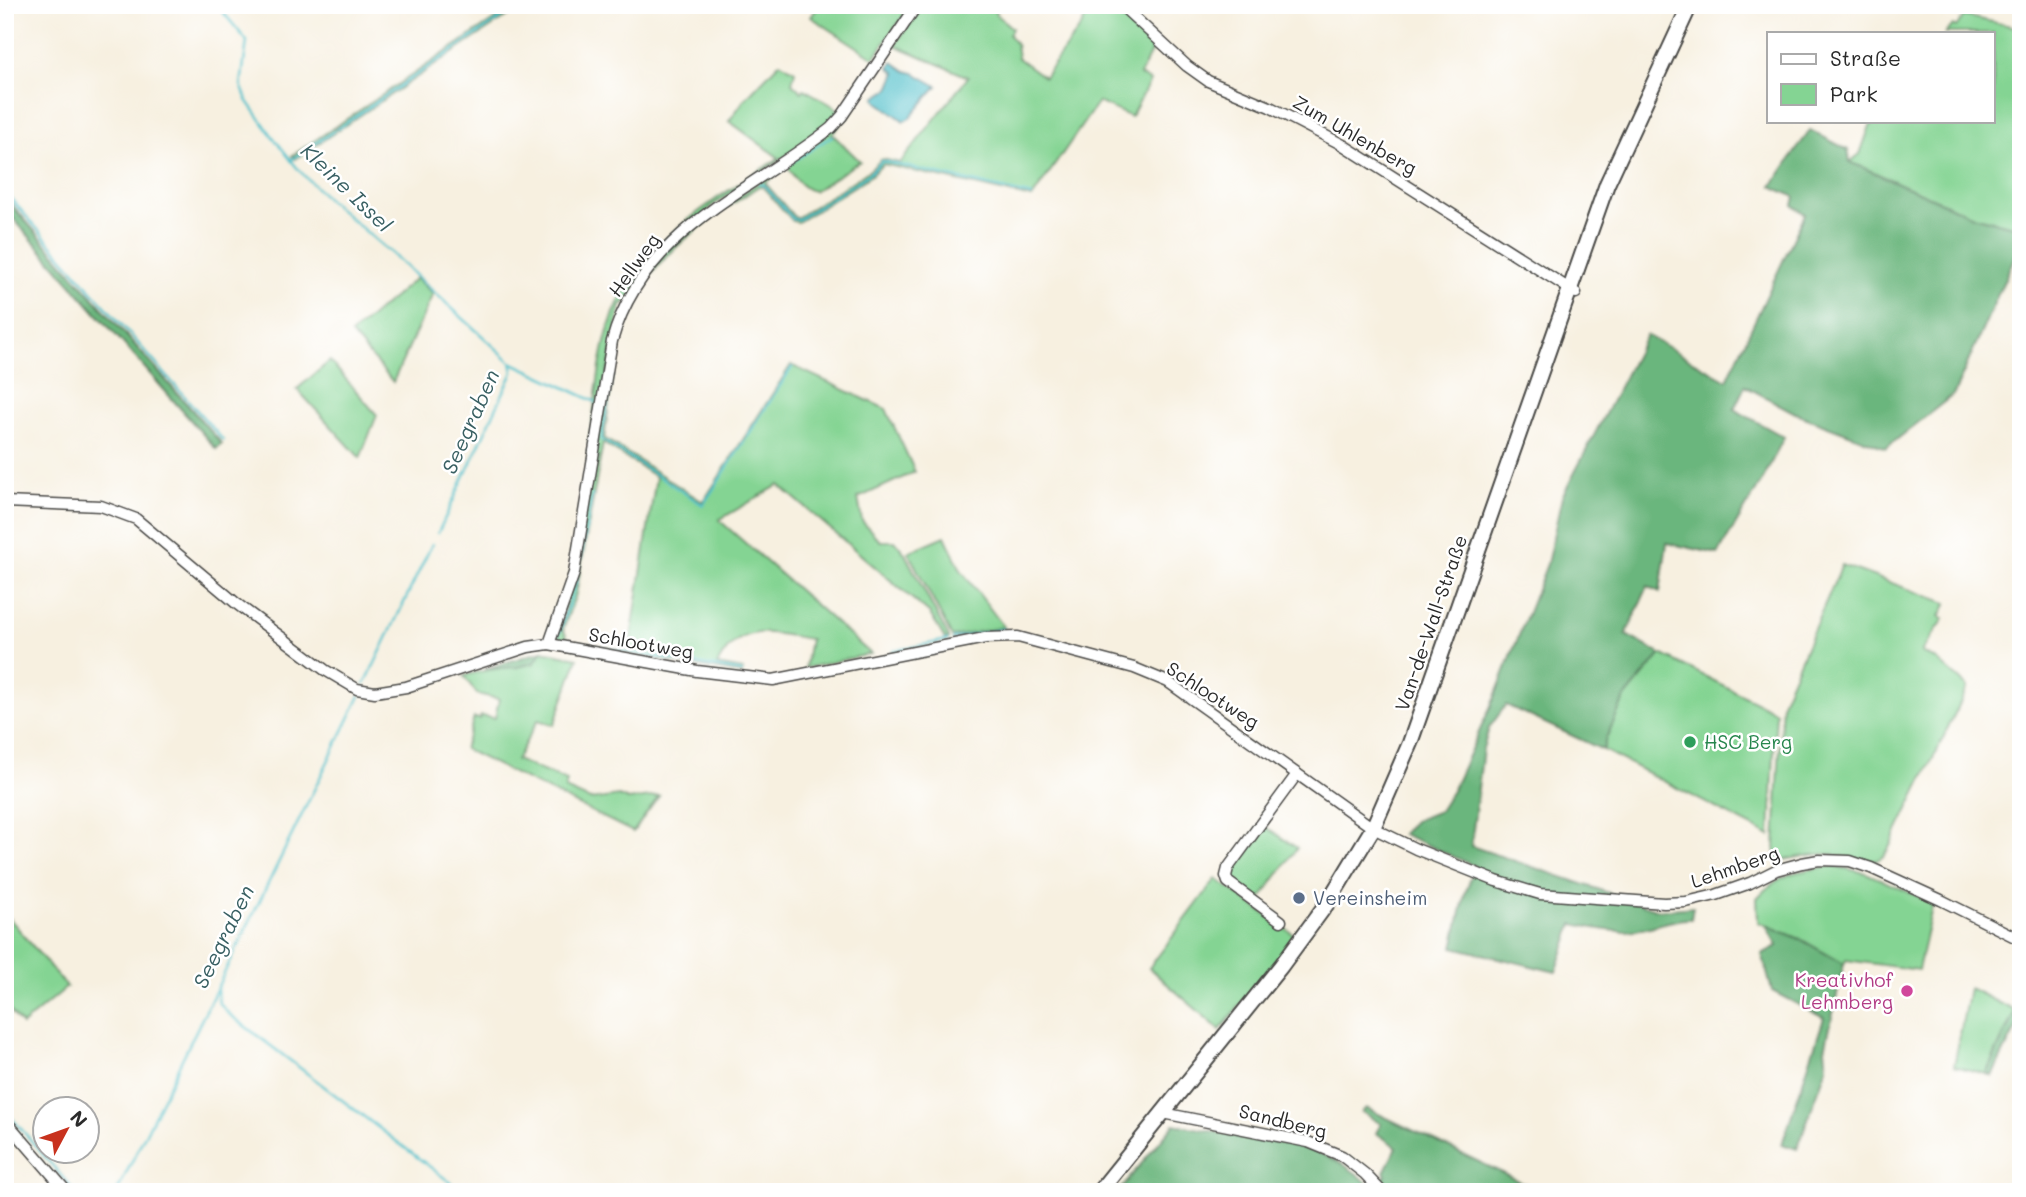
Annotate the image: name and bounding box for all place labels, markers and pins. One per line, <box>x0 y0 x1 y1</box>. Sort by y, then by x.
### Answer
place label: HSC Berg <box>1704 729 1792 754</box>
marker: HSC Berg <box>1682 734 1698 750</box>
place label: Vereinsheim <box>1313 885 1427 910</box>
marker: Vereinsheim <box>1291 890 1307 906</box>
place label: Kreativhof Lehmberg <box>1795 967 1894 1014</box>
marker: Kreativhof Lehmberg <box>1899 983 1915 999</box>

